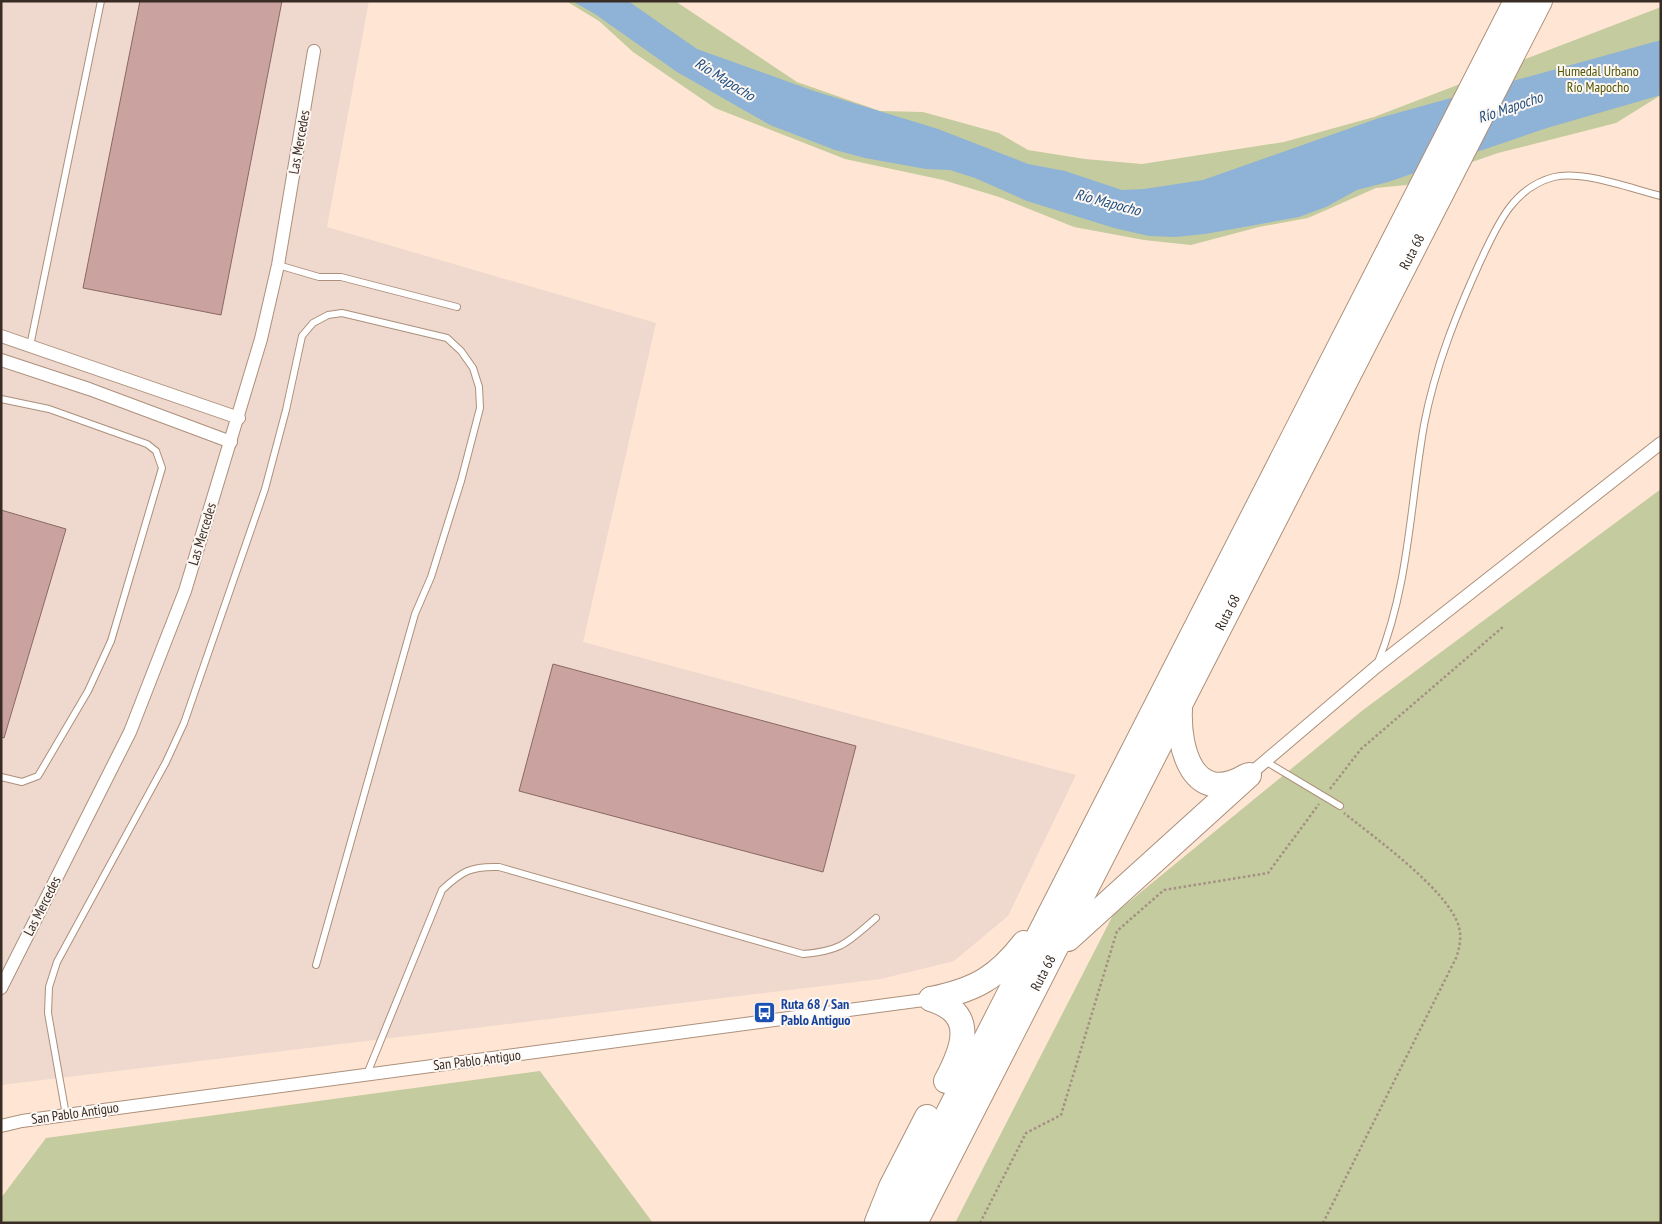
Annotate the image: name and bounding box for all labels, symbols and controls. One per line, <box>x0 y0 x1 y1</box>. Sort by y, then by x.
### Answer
water label: Río Mapocho <box>692 53 760 106</box>
park label: Humedal Urbano Río Mapocho <box>1557 62 1639 96</box>
water label: Río Mapocho <box>1475 87 1546 127</box>
street label: Las Mercedes <box>285 108 314 175</box>
water label: Río Mapocho <box>1073 184 1144 220</box>
street label: Ruta 68 <box>1395 231 1428 273</box>
street label: Las Mercedes <box>184 500 220 568</box>
street label: Ruta 68 <box>1211 591 1244 633</box>
street label: Las Mercedes <box>19 873 65 939</box>
street label: Ruta 68 <box>1026 952 1060 994</box>
place label: Ruta 68 / San Pablo Antiguo <box>781 995 851 1029</box>
bus stop icon: Ruta 68 / San Pablo Antiguo <box>753 1000 777 1024</box>
street label: San Pablo Antiguo <box>432 1046 522 1074</box>
street label: San Pablo Antiguo <box>30 1098 120 1128</box>

